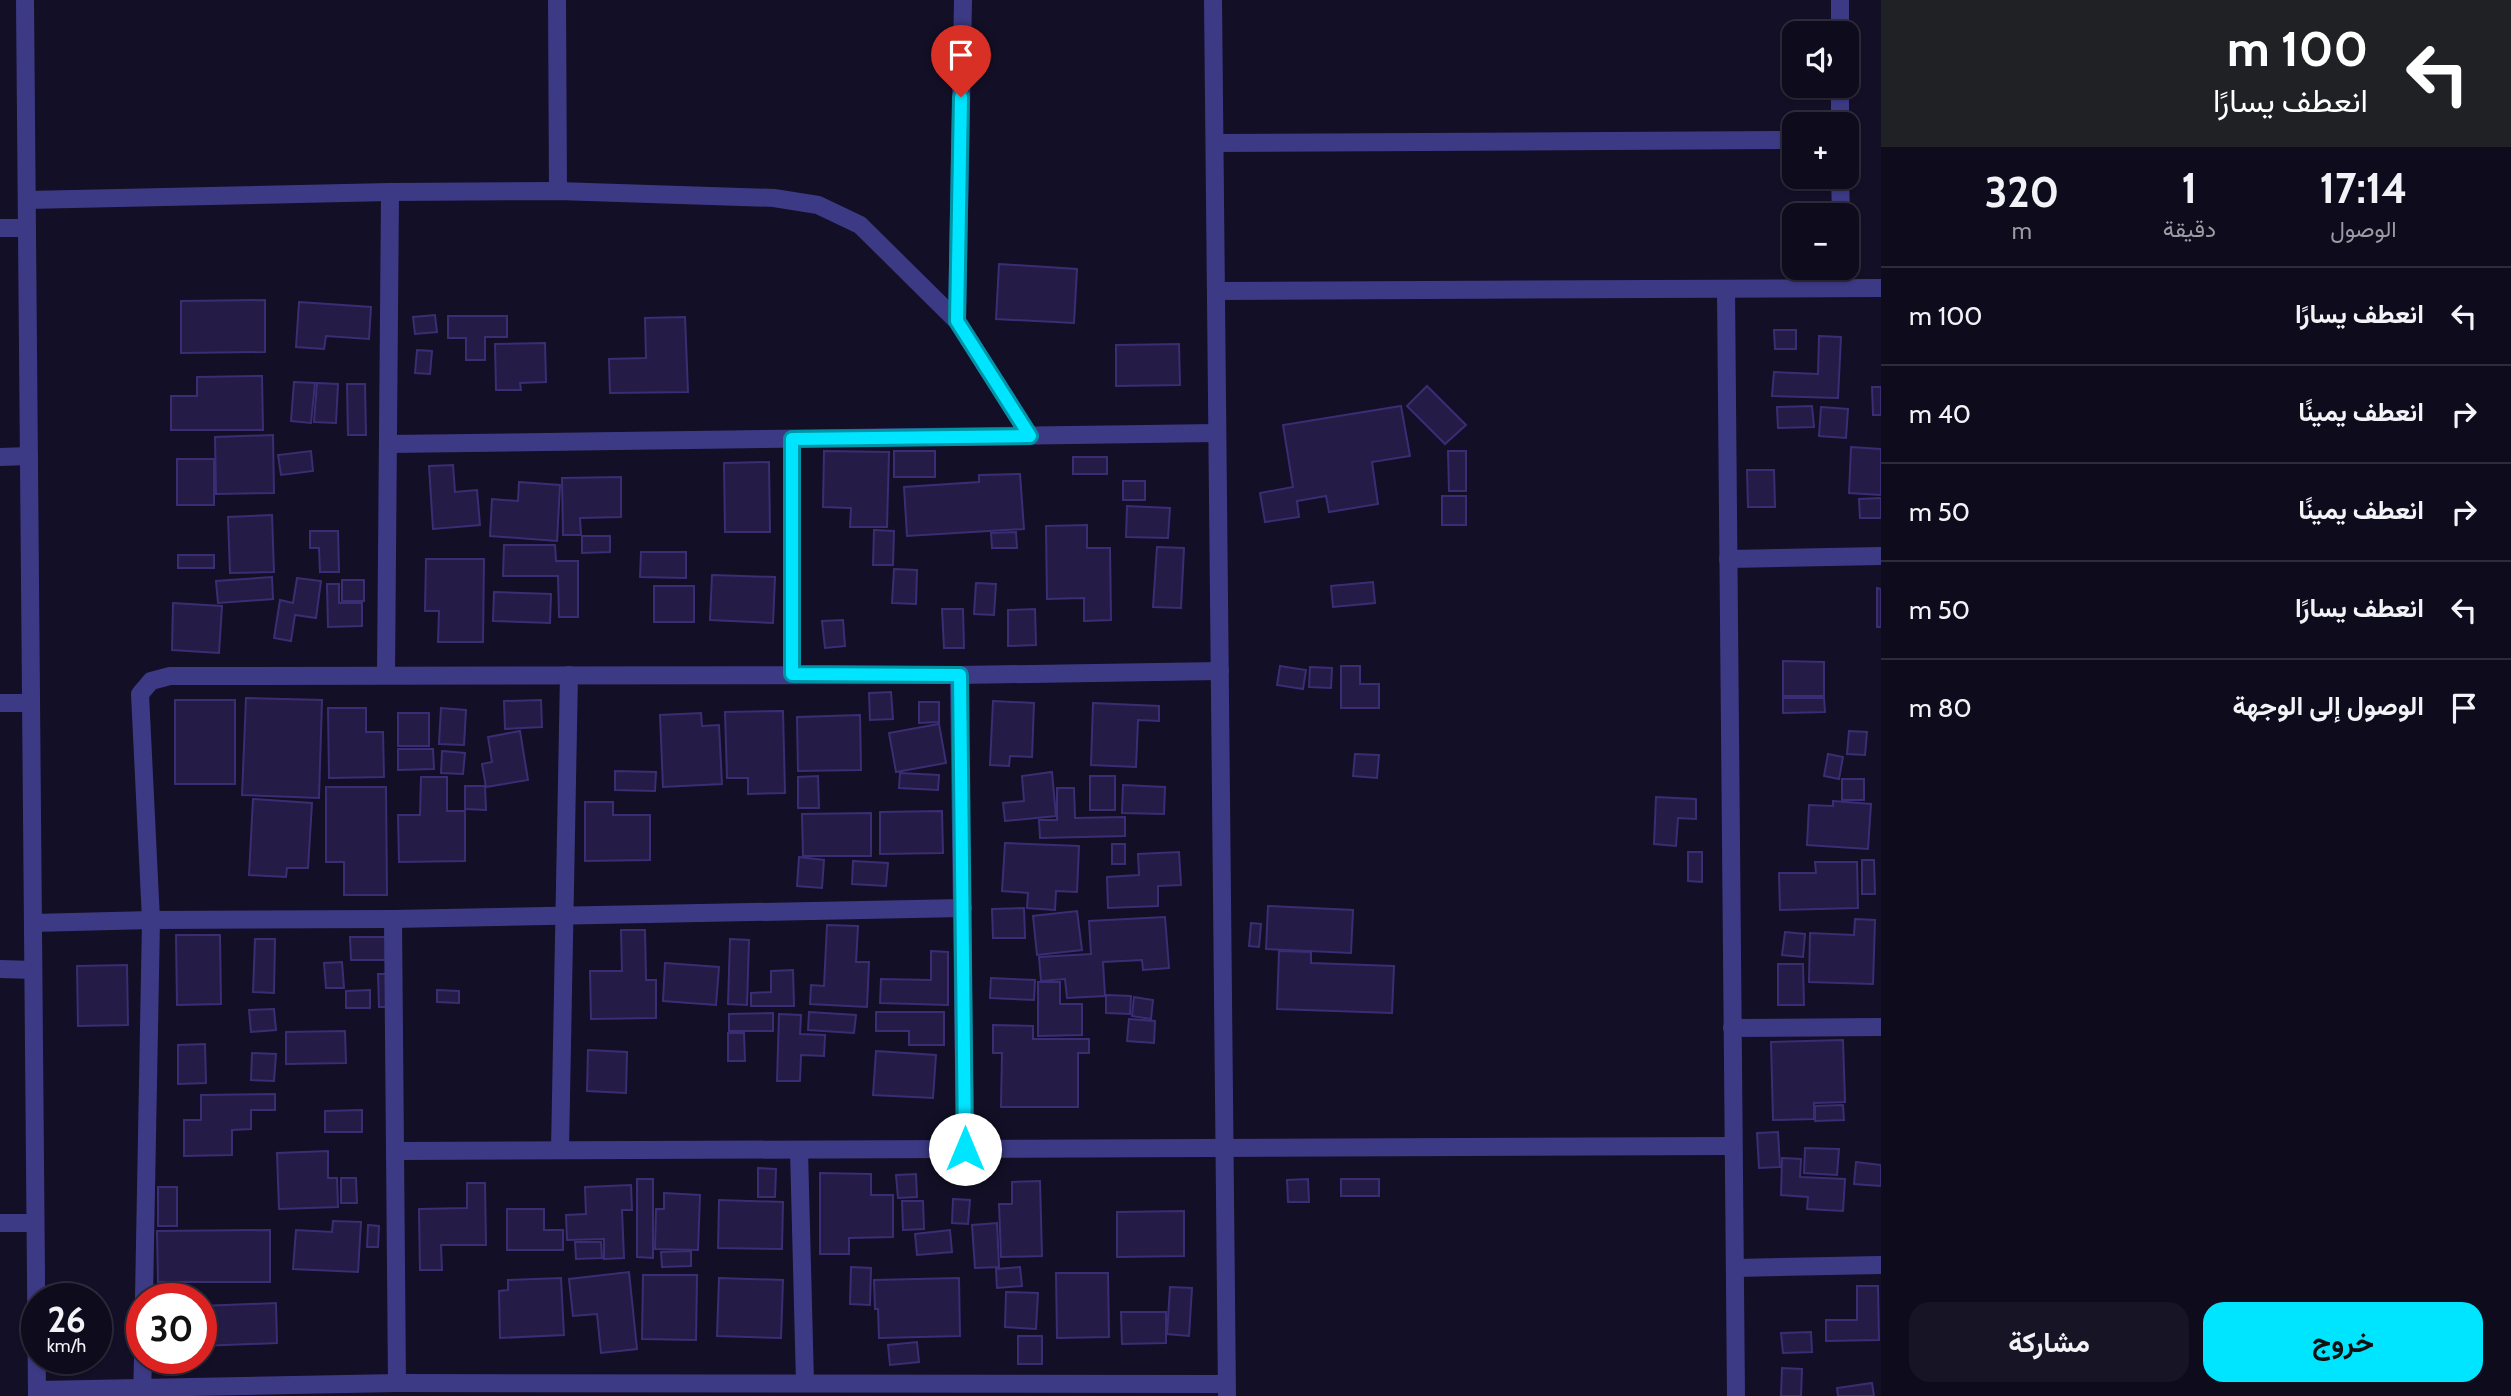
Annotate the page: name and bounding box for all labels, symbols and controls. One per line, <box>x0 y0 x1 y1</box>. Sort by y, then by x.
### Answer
text: 100 m <box>2227 19 2368 78</box>
map controls <box>1782 21 1859 280</box>
button: sound <box>1782 21 1859 98</box>
pin <box>931 25 991 97</box>
icon: left <box>2392 28 2483 119</box>
icon: arrive <box>942 36 980 74</box>
text: انعطف يسارًا <box>2213 81 2368 120</box>
button: + <box>1782 112 1859 189</box>
text: 1 <box>2182 162 2197 214</box>
text: 17:14 <box>2320 162 2407 214</box>
text: 320 <box>1985 166 2059 218</box>
button: − <box>1782 203 1859 280</box>
text: دقيقة <box>2163 215 2216 243</box>
text: الوصول <box>2330 215 2397 243</box>
text: m <box>2012 217 2032 245</box>
icon: left <box>2445 297 2483 335</box>
text: انعطف يسارًا <box>2295 298 2424 330</box>
text: 100 m <box>1909 300 1982 332</box>
icon: right <box>2445 395 2483 433</box>
text: انعطف يمينًا <box>2298 396 2424 428</box>
text: 40 m <box>1909 398 1971 430</box>
icon: right <box>2445 493 2483 531</box>
text: انعطف يمينًا <box>2298 494 2424 526</box>
text: 50 m <box>1909 496 1970 528</box>
icon: left <box>2445 591 2483 629</box>
text: انعطف يسارًا <box>2295 592 2424 624</box>
text: 50 m <box>1909 594 1970 626</box>
icon: arrive <box>2445 689 2483 727</box>
text: الوصول إلى الوجهة <box>2233 690 2424 722</box>
text: 80 m <box>1909 692 1972 724</box>
position arrow <box>928 1112 1002 1186</box>
speed limit sign: 30 <box>126 1283 217 1374</box>
text: 26 <box>47 1298 86 1341</box>
button: مشاركة <box>1909 1302 2189 1382</box>
button: خروج <box>2203 1302 2483 1382</box>
text: km/h <box>47 1335 86 1357</box>

